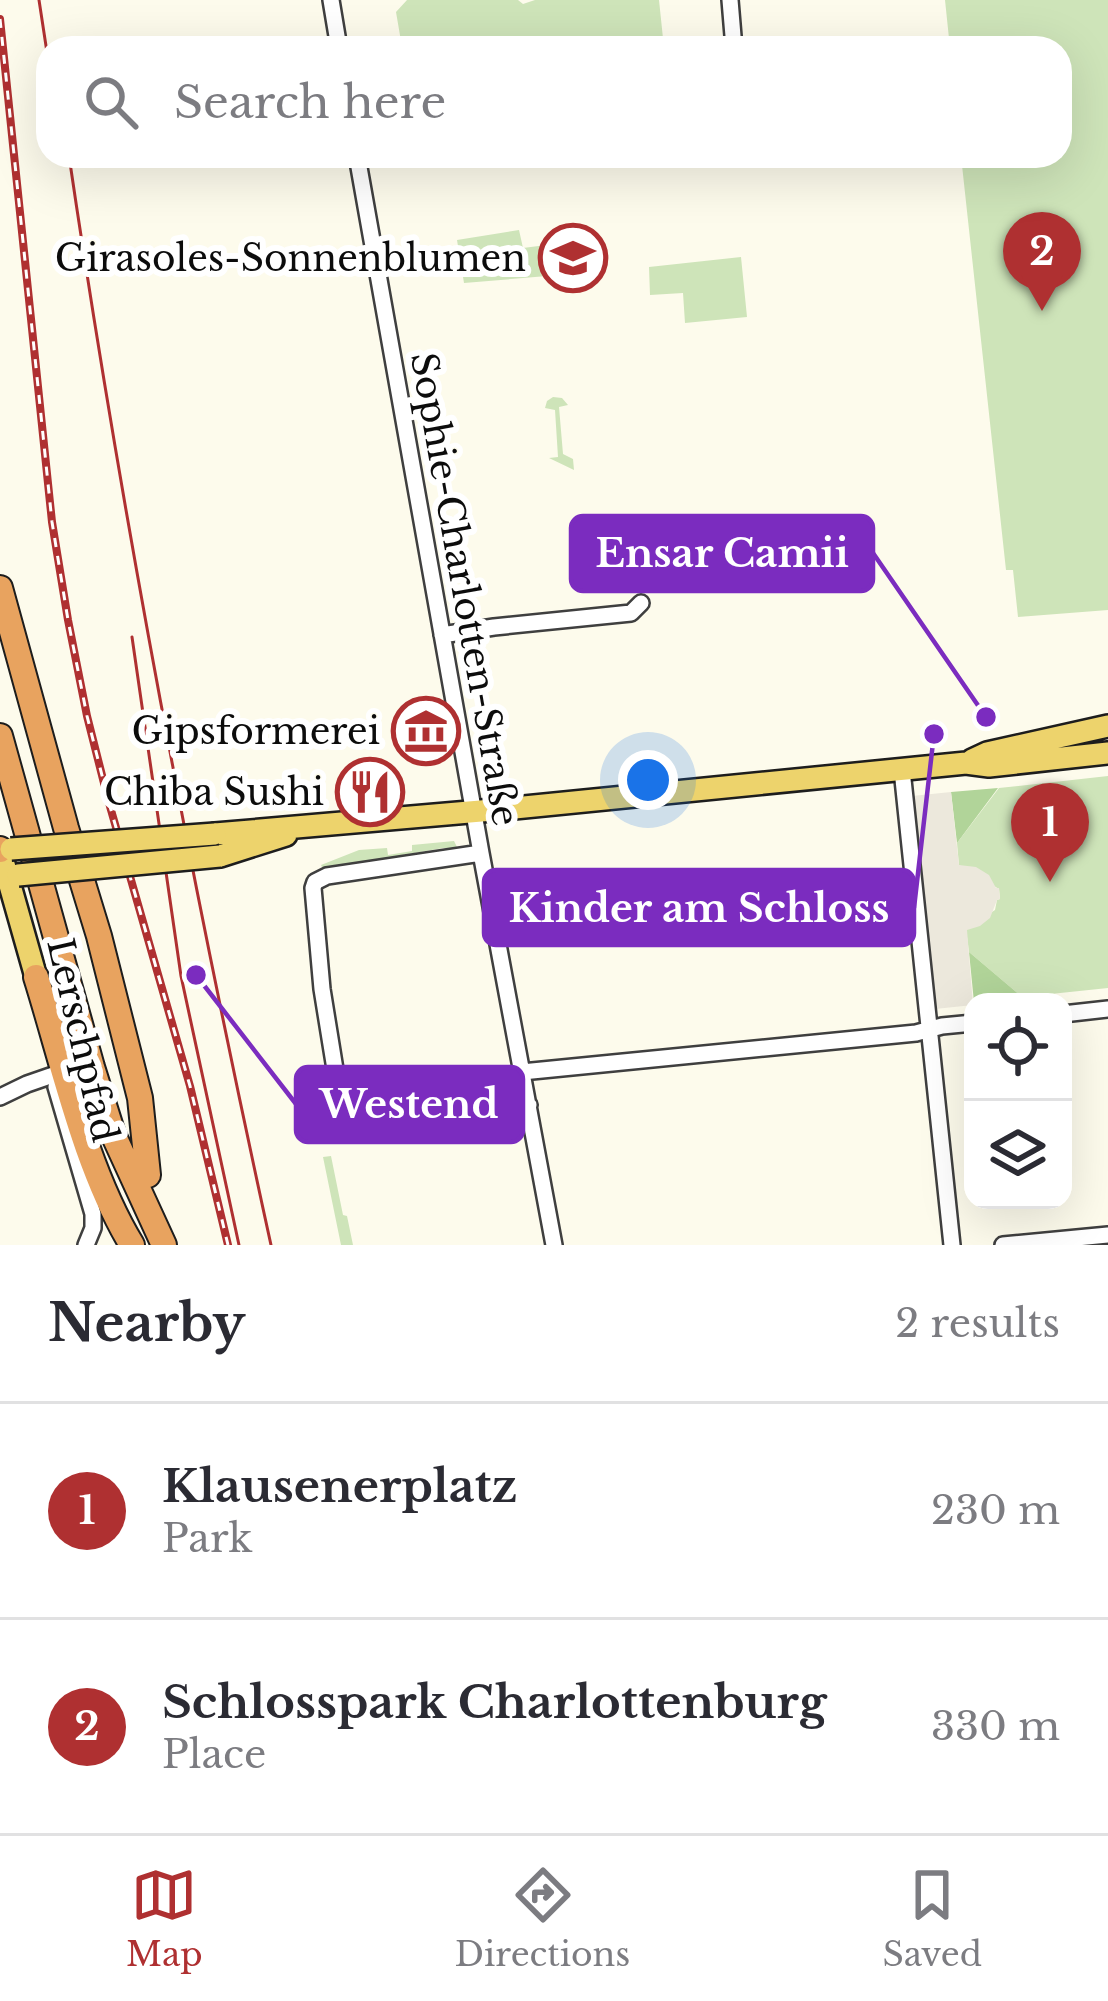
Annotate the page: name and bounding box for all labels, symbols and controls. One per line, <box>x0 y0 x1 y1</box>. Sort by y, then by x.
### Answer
search box <box>36 36 1072 168</box>
icon: search <box>78 69 144 135</box>
text: Search here <box>174 74 446 130</box>
pin: 2 <box>1003 212 1081 311</box>
school or university icon: Girasoles-Sonnenblumen <box>538 223 608 293</box>
place label: Girasoles-Sonnenblumen <box>55 236 526 281</box>
street label: Sophie-Charlotten-Straße <box>401 349 528 829</box>
callout: Ensar Camii <box>571 516 873 591</box>
text: Ensar Camii <box>595 529 849 578</box>
museum icon: Gipsformerei <box>391 696 461 766</box>
place label: Gipsformerei <box>132 709 380 754</box>
your location <box>618 750 678 810</box>
restaurant icon: Chiba Sushi <box>335 757 405 827</box>
place label: Chiba Sushi <box>104 770 324 815</box>
pin: 1 <box>1011 783 1089 882</box>
callout: Kinder am Schloss <box>484 870 914 945</box>
text: Kinder am Schloss <box>509 884 890 933</box>
street label: Lerschpfad <box>37 934 128 1146</box>
map controls <box>964 993 1072 1209</box>
button: locate <box>964 993 1072 1101</box>
callout: Westend <box>296 1067 523 1142</box>
text: Westend <box>317 1080 499 1129</box>
button: layers <box>964 1101 1072 1209</box>
text: Nearby <box>48 1292 245 1355</box>
text: 2 results <box>895 1299 1060 1348</box>
text: Klausenerplatz <box>162 1458 517 1514</box>
text: 1 <box>78 1486 96 1535</box>
text: 230 m <box>931 1486 1060 1535</box>
text: Park <box>162 1514 253 1563</box>
text: Schlosspark Charlottenburg <box>162 1674 826 1730</box>
text: 2 <box>74 1702 100 1751</box>
text: 330 m <box>931 1702 1060 1751</box>
text: Place <box>162 1730 266 1779</box>
tab: Map <box>126 1862 203 1975</box>
tab: Directions <box>455 1862 630 1975</box>
tab: Saved <box>882 1862 982 1975</box>

